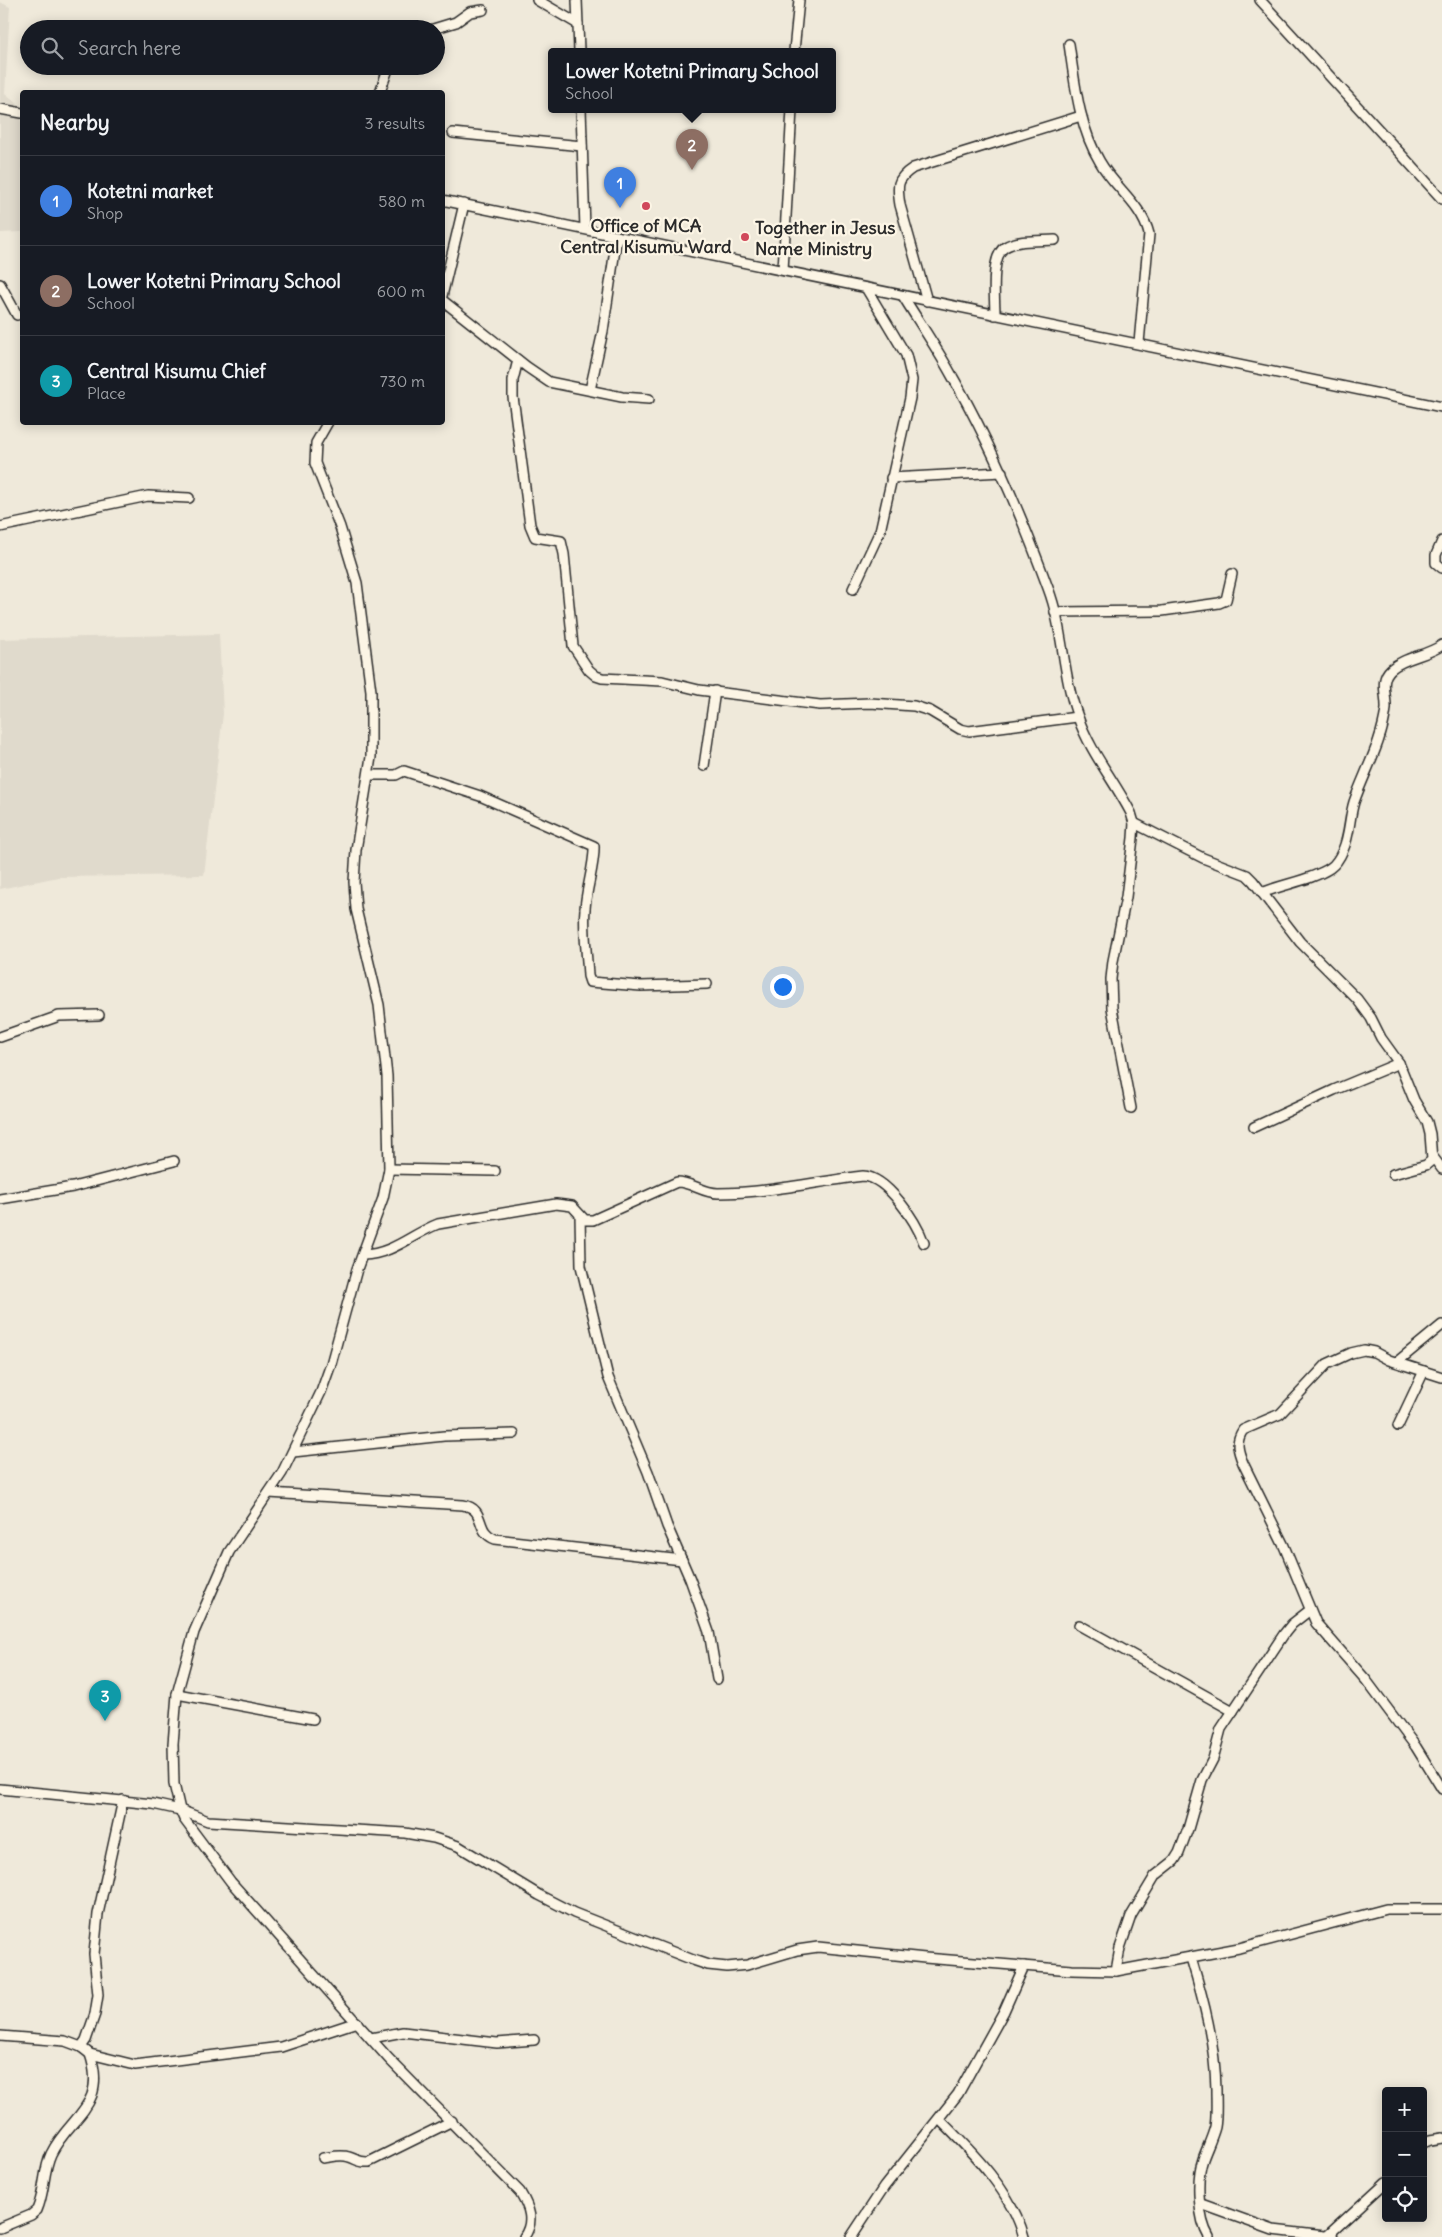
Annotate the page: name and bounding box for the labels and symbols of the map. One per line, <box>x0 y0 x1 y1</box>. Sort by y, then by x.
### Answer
pin: 2 <box>676 129 708 170</box>
pin: 1 <box>604 167 636 208</box>
marker: Office of MCA Central Kisumu Ward <box>640 200 652 212</box>
place label: Office of MCA Central Kisumu Ward <box>560 214 732 258</box>
place label: Together in Jesus Name Ministry <box>755 216 895 260</box>
marker: Together in Jesus Name Ministry <box>739 231 751 243</box>
your location <box>770 974 796 1000</box>
pin: 3 <box>89 1680 121 1721</box>

